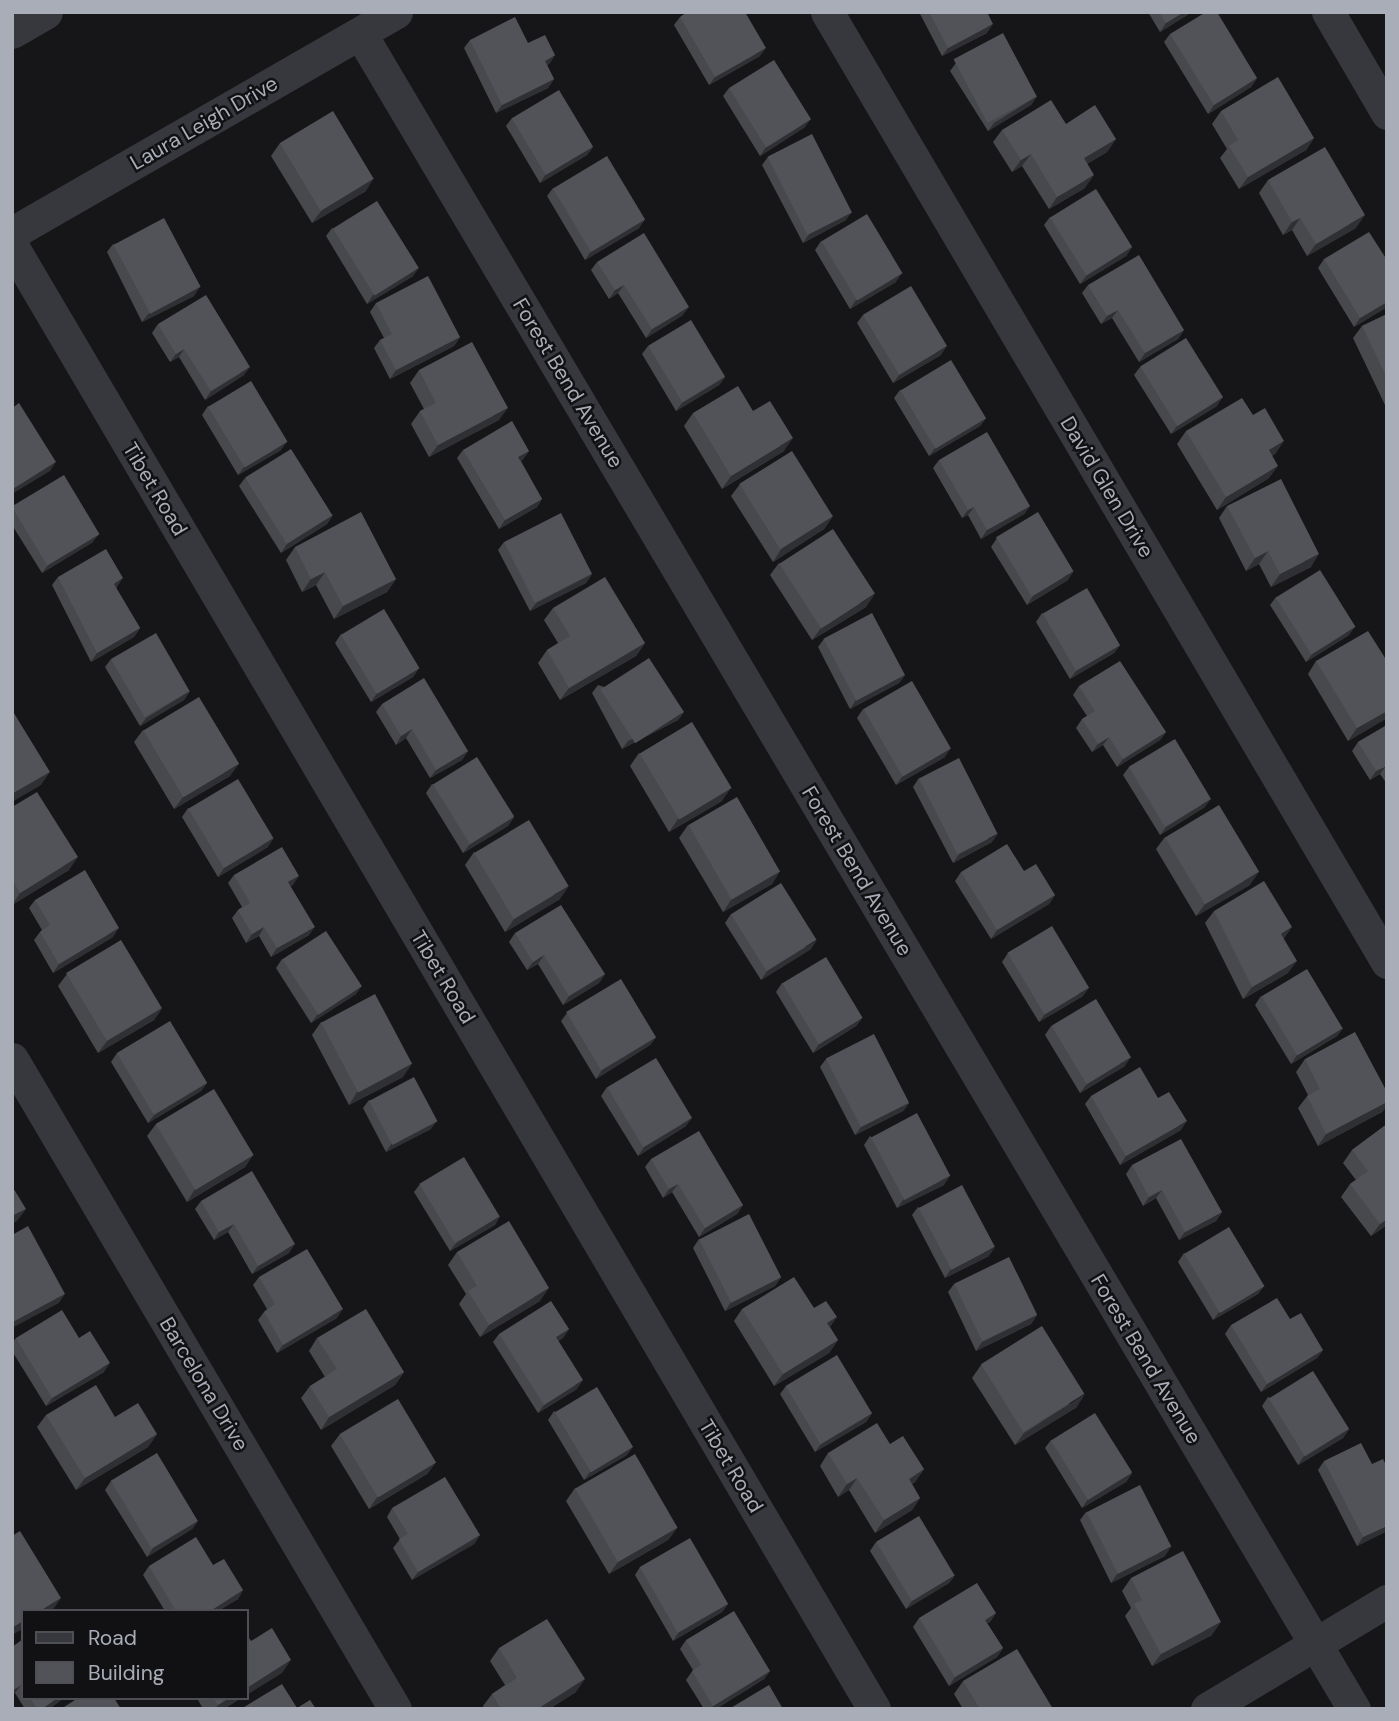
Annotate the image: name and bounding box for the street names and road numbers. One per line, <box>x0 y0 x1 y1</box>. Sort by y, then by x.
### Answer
street label: Laura Leigh Drive <box>126 71 282 175</box>
street label: Forest Bend Avenue <box>507 294 629 472</box>
street label: David Glen Drive <box>1055 412 1159 562</box>
street label: Tibet Road <box>117 438 193 540</box>
street label: Forest Bend Avenue <box>796 782 918 960</box>
street label: Tibet Road <box>405 926 481 1028</box>
street label: Forest Bend Avenue <box>1085 1270 1207 1448</box>
street label: Barcelona Drive <box>154 1313 254 1455</box>
street label: Tibet Road <box>693 1415 769 1517</box>

